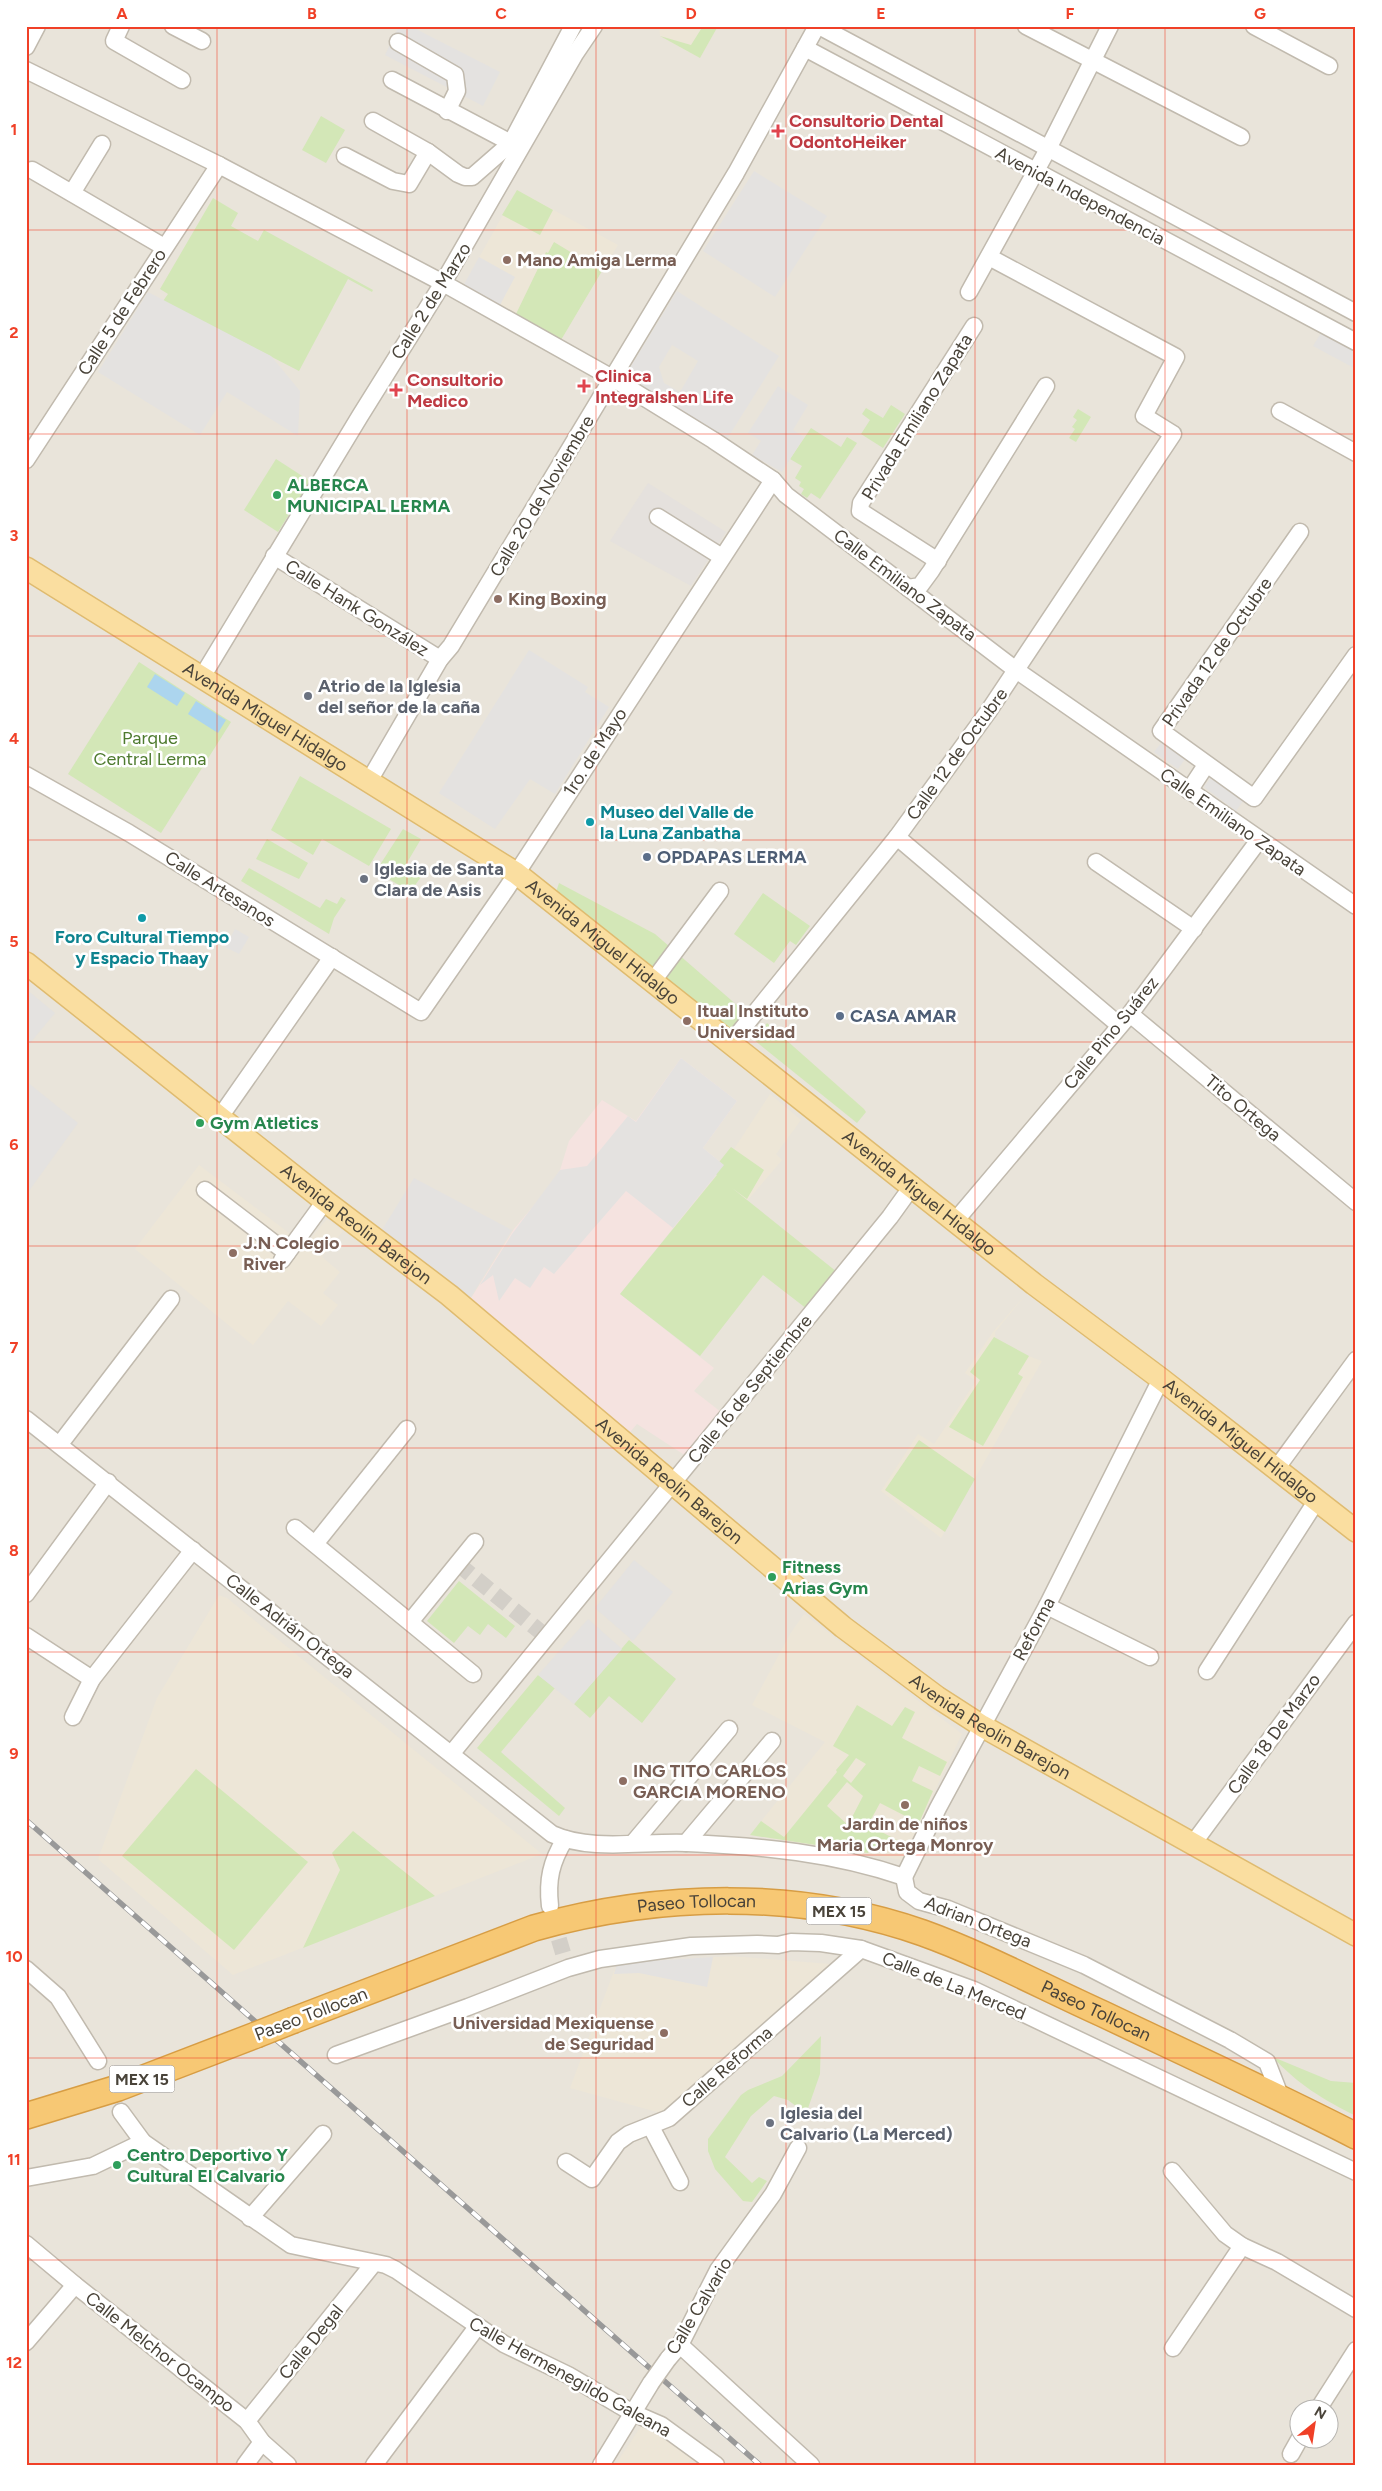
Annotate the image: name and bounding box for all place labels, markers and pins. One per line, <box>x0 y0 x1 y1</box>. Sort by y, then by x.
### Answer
place label: Consultorio Dental OdontoHeiker <box>789 110 943 153</box>
marker: Consultorio Dental OdontoHeiker <box>771 124 785 138</box>
place label: Mano Amiga Lerma <box>517 249 677 271</box>
marker: Mano Amiga Lerma <box>501 254 513 266</box>
place label: Clinica Integralshen Life <box>595 365 734 408</box>
place label: Consultorio Medico <box>407 369 503 412</box>
marker: Clinica Integralshen Life <box>577 379 591 393</box>
marker: Consultorio Medico <box>389 383 403 397</box>
place label: ALBERCA MUNICIPAL LERMA <box>287 474 450 517</box>
marker: ALBERCA MUNICIPAL LERMA <box>271 489 283 501</box>
place label: King Boxing <box>508 588 607 610</box>
marker: King Boxing <box>492 593 504 605</box>
place label: Atrio de la Iglesia del señor de la caña <box>318 675 480 718</box>
marker: Atrio de la Iglesia del señor de la caña <box>302 690 314 702</box>
place label: Museo del Valle de la Luna Zanbatha <box>600 801 754 844</box>
marker: Museo del Valle de la Luna Zanbatha <box>584 816 596 828</box>
place label: OPDAPAS LERMA <box>657 846 807 868</box>
marker: OPDAPAS LERMA <box>641 851 653 863</box>
place label: Iglesia de Santa Clara de Asis <box>374 858 504 901</box>
marker: Iglesia de Santa Clara de Asis <box>358 873 370 885</box>
marker: Foro Cultural Tiempo y Espacio Thaay <box>136 912 148 924</box>
place label: Foro Cultural Tiempo y Espacio Thaay <box>55 926 229 969</box>
place label: Itual Instituto Universidad <box>697 1000 809 1043</box>
place label: CASA AMAR <box>850 1005 957 1027</box>
marker: CASA AMAR <box>834 1010 846 1022</box>
marker: Itual Instituto Universidad <box>681 1015 693 1027</box>
place label: Gym Atletics <box>210 1112 319 1134</box>
marker: Gym Atletics <box>194 1117 206 1129</box>
place label: J.N Colegio River <box>243 1232 340 1275</box>
marker: J.N Colegio River <box>227 1247 239 1259</box>
place label: Fitness Arias Gym <box>782 1556 868 1599</box>
marker: Fitness Arias Gym <box>766 1571 778 1583</box>
place label: ING TITO CARLOS GARCIA MORENO <box>633 1760 787 1803</box>
marker: ING TITO CARLOS GARCIA MORENO <box>617 1775 629 1787</box>
marker: Jardin de niños Maria Ortega Monroy <box>899 1799 911 1811</box>
place label: Jardin de niños Maria Ortega Monroy <box>817 1813 994 1856</box>
place label: Universidad Mexiquense de Seguridad <box>453 2012 654 2055</box>
marker: Universidad Mexiquense de Seguridad <box>658 2027 670 2039</box>
place label: Iglesia del Calvario (La Merced) <box>780 2102 953 2145</box>
marker: Iglesia del Calvario (La Merced) <box>764 2117 776 2129</box>
place label: Centro Deportivo Y Cultural El Calvario <box>127 2144 288 2187</box>
marker: Centro Deportivo Y Cultural El Calvario <box>111 2159 123 2171</box>

